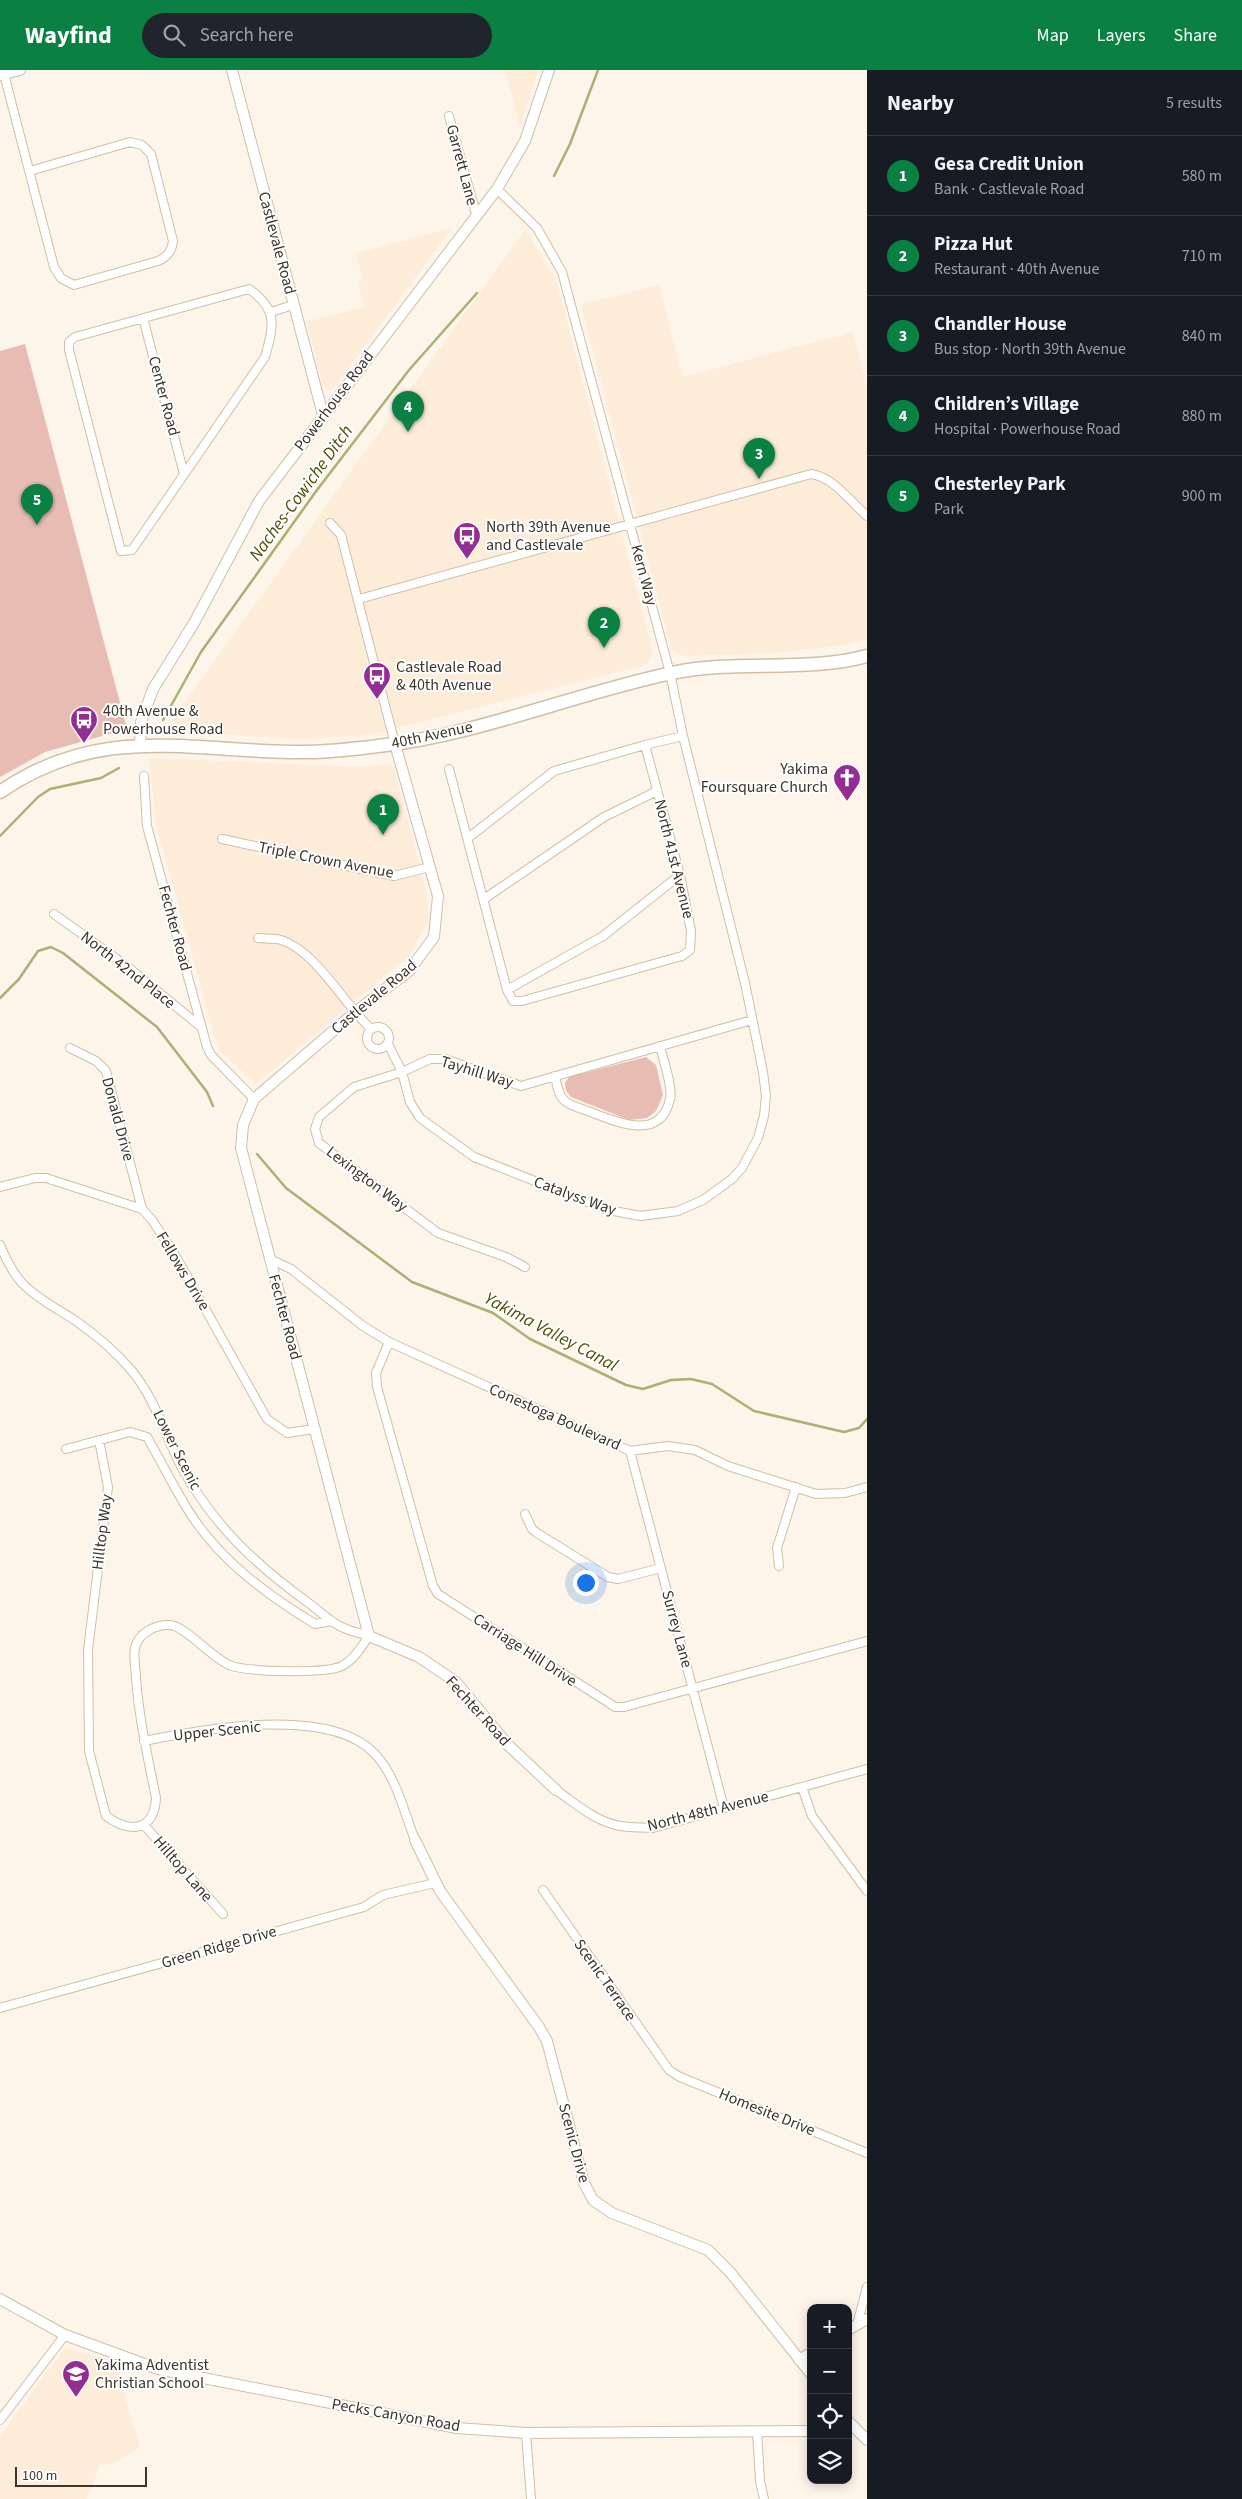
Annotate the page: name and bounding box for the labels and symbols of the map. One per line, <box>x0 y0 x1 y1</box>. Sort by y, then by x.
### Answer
street label: Garrett Lane <box>441 122 483 208</box>
street label: Castlevale Road <box>253 189 301 297</box>
street label: Powerhouse Road <box>289 346 379 456</box>
street label: Center Road <box>143 354 185 438</box>
pin: 4 <box>392 391 424 432</box>
water label: Naches-Cowiche Ditch <box>243 420 359 566</box>
pin: 3 <box>743 438 775 479</box>
pin: 5 <box>21 484 53 525</box>
place label: North 39th Avenue and Castlevale <box>486 516 610 556</box>
bus stop icon: North 39th Avenue and Castlevale <box>452 521 482 560</box>
street label: Kern Way <box>625 542 663 609</box>
pin: 2 <box>588 607 620 648</box>
place label: Castlevale Road & 40th Avenue <box>396 656 502 696</box>
bus stop icon: Castlevale Road & 40th Avenue <box>362 661 392 700</box>
place label: 40th Avenue & Powerhouse Road <box>103 700 223 740</box>
bus stop icon: 40th Avenue & Powerhouse Road <box>69 705 99 744</box>
street label: 40th Avenue <box>389 716 475 754</box>
place label: Yakima Foursquare Church <box>701 758 828 798</box>
church icon: Yakima Foursquare Church <box>832 763 862 802</box>
pin: 1 <box>367 794 399 835</box>
street label: North 41st Avenue <box>649 797 699 921</box>
street label: Triple Crown Avenue <box>256 836 396 884</box>
street label: Fechter Road <box>153 883 197 973</box>
street label: North 42nd Place <box>76 926 180 1014</box>
street label: Castlevale Road <box>326 955 422 1039</box>
street label: Tayhill Way <box>438 1051 516 1094</box>
street label: Donald Drive <box>96 1075 140 1164</box>
street label: Lexington Way <box>322 1141 413 1217</box>
street label: Catalyss Way <box>531 1171 620 1221</box>
street label: Fellows Drive <box>151 1227 215 1315</box>
street label: Fechter Road <box>263 1272 307 1362</box>
water label: Yakima Valley Canal <box>480 1286 623 1378</box>
street label: Conestoga Boulevard <box>486 1378 624 1456</box>
street label: Lower Scenic <box>147 1406 207 1494</box>
street label: Hilltop Way <box>86 1492 118 1571</box>
your location <box>573 1570 599 1596</box>
street label: Surrey Lane <box>656 1588 698 1670</box>
street label: Carriage Hill Drive <box>469 1608 581 1692</box>
street label: Fechter Road <box>440 1671 516 1751</box>
street label: Upper Scenic <box>172 1715 262 1747</box>
street label: North 48th Avenue <box>645 1785 771 1837</box>
street label: Hilltop Lane <box>148 1831 218 1907</box>
street label: Green Ridge Drive <box>159 1920 279 1974</box>
street label: Scenic Terrace <box>569 1934 642 2026</box>
street label: Homesite Drive <box>716 2083 818 2141</box>
street label: Scenic Drive <box>553 2101 595 2185</box>
place label: Yakima Adventist Christian School <box>94 2354 209 2394</box>
school or university icon: Yakima Adventist Christian School <box>61 2359 91 2398</box>
street label: Pecks Canyon Road <box>330 2393 462 2437</box>
scale bar <box>15 2464 148 2487</box>

